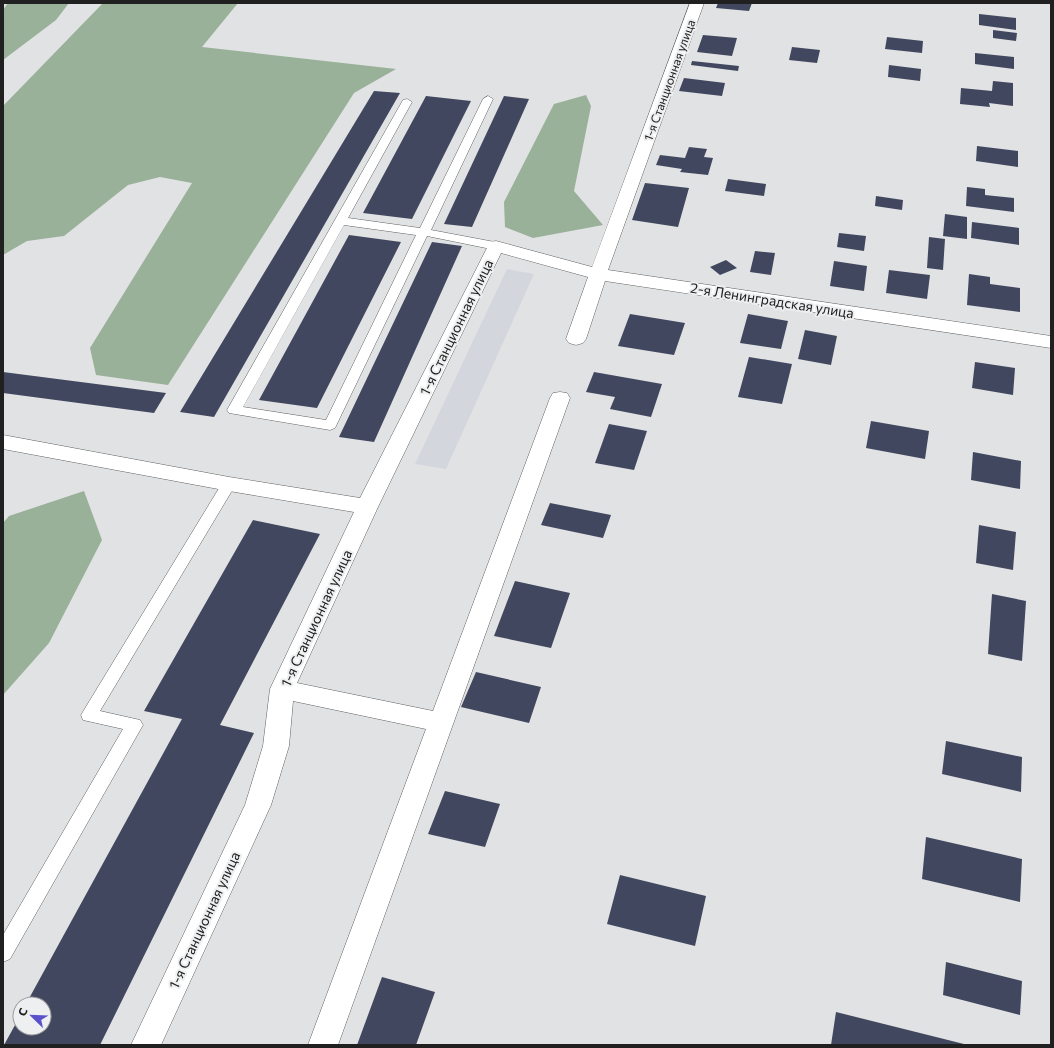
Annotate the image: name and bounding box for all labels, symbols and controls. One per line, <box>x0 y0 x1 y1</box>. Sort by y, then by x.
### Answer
street label: 1-я Станционная улица <box>641 18 697 142</box>
street label: 1-я Станционная улица <box>416 256 496 398</box>
street label: 2-я Ленинградская улица <box>689 279 855 321</box>
street label: 1-я Станционная улица <box>277 547 355 689</box>
street label: 1-я Станционная улица <box>165 849 243 991</box>
north arrow <box>12 996 52 1036</box>
text: С <box>15 1005 30 1018</box>

